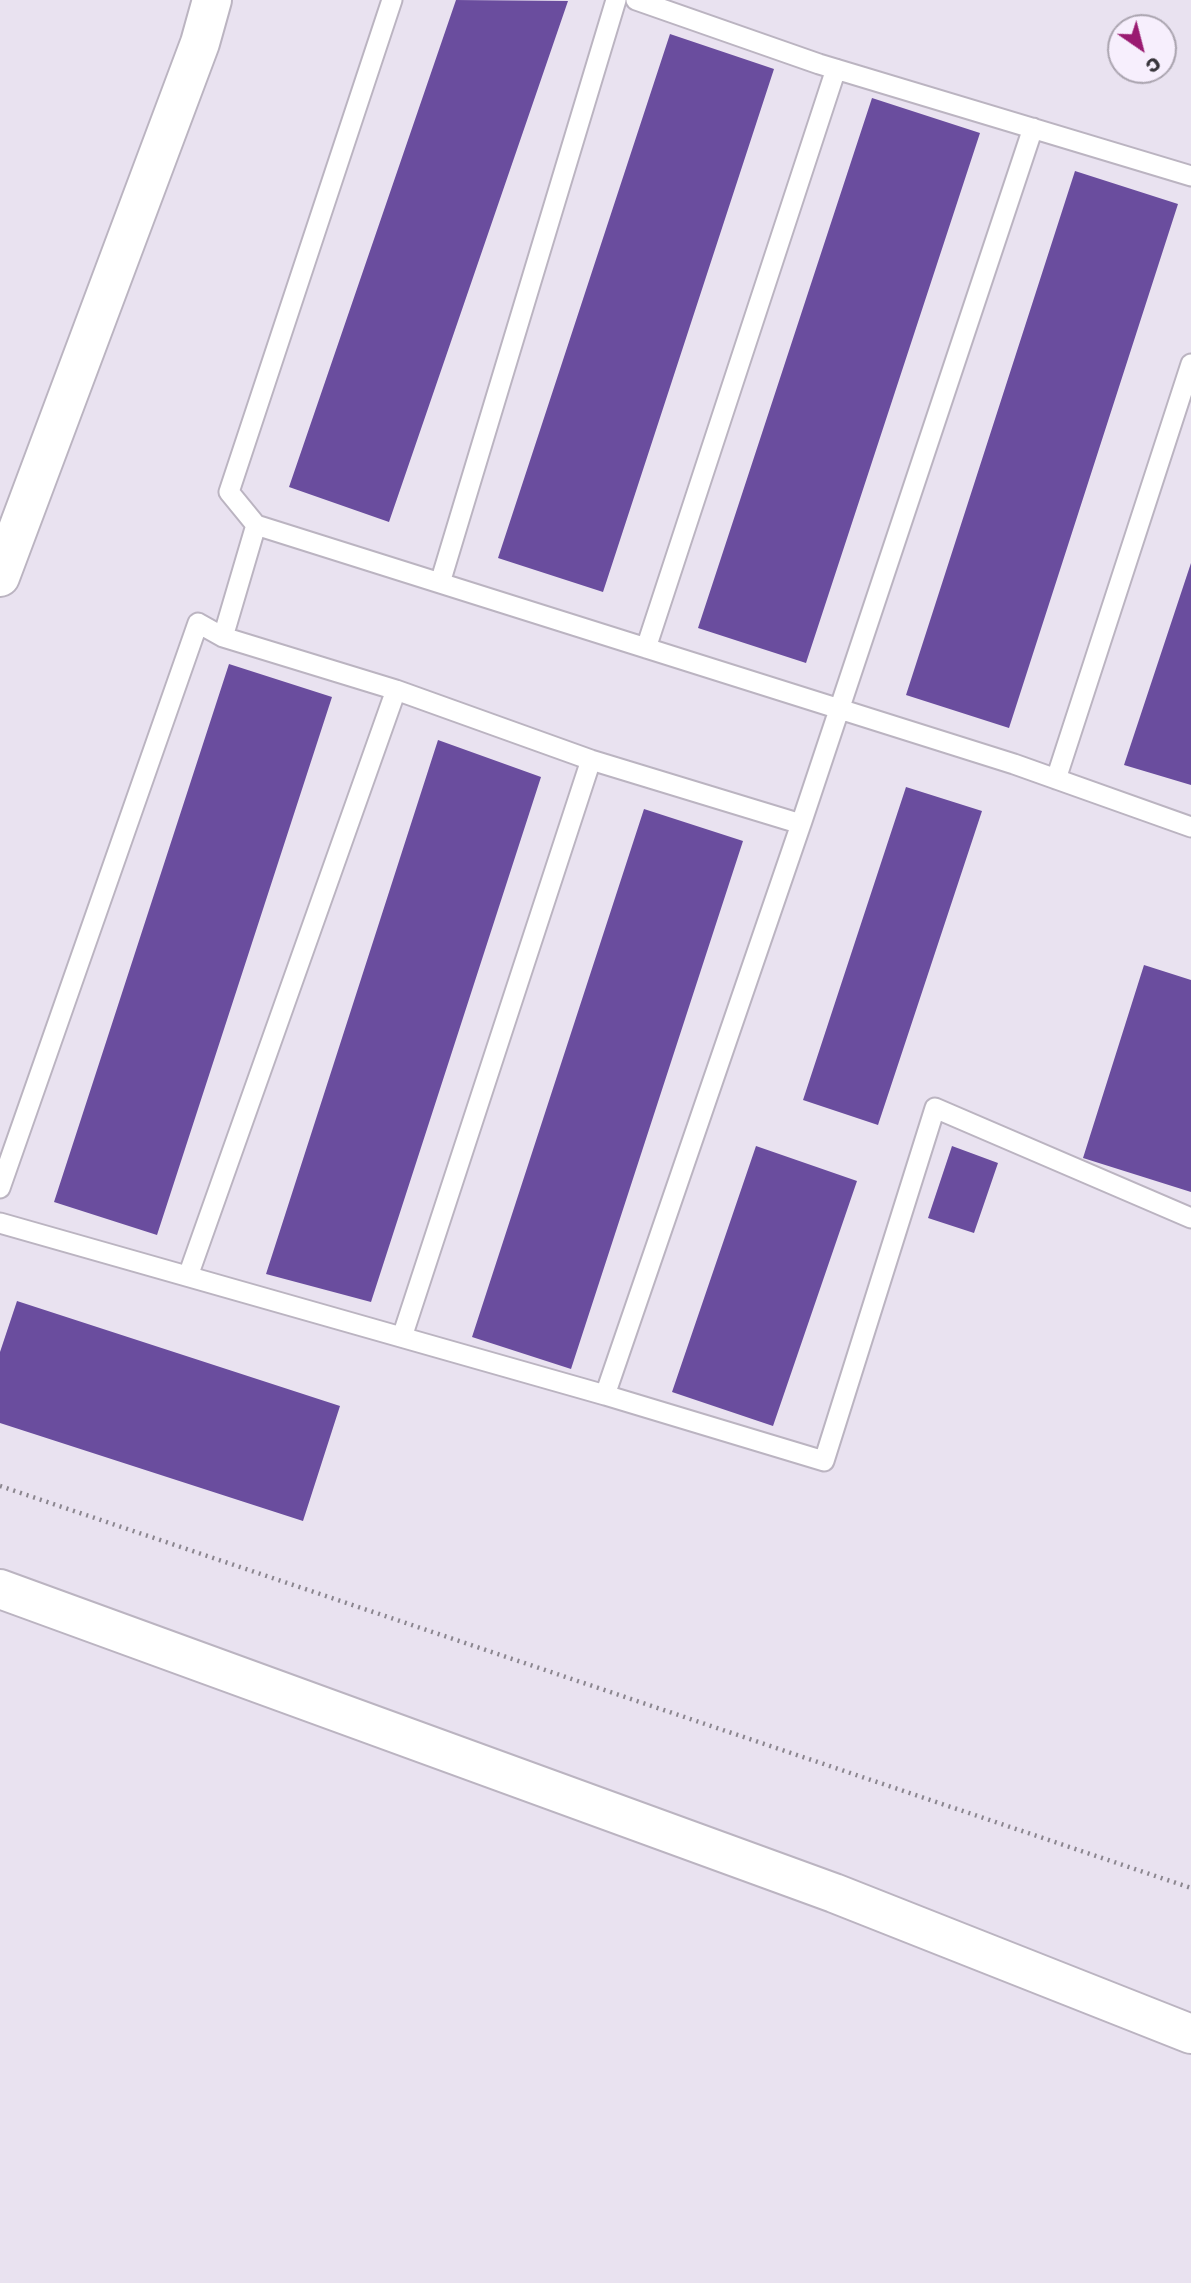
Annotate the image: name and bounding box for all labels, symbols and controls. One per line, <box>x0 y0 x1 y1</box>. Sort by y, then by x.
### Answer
north arrow <box>1107 14 1177 84</box>
text: С <box>1141 52 1165 78</box>

